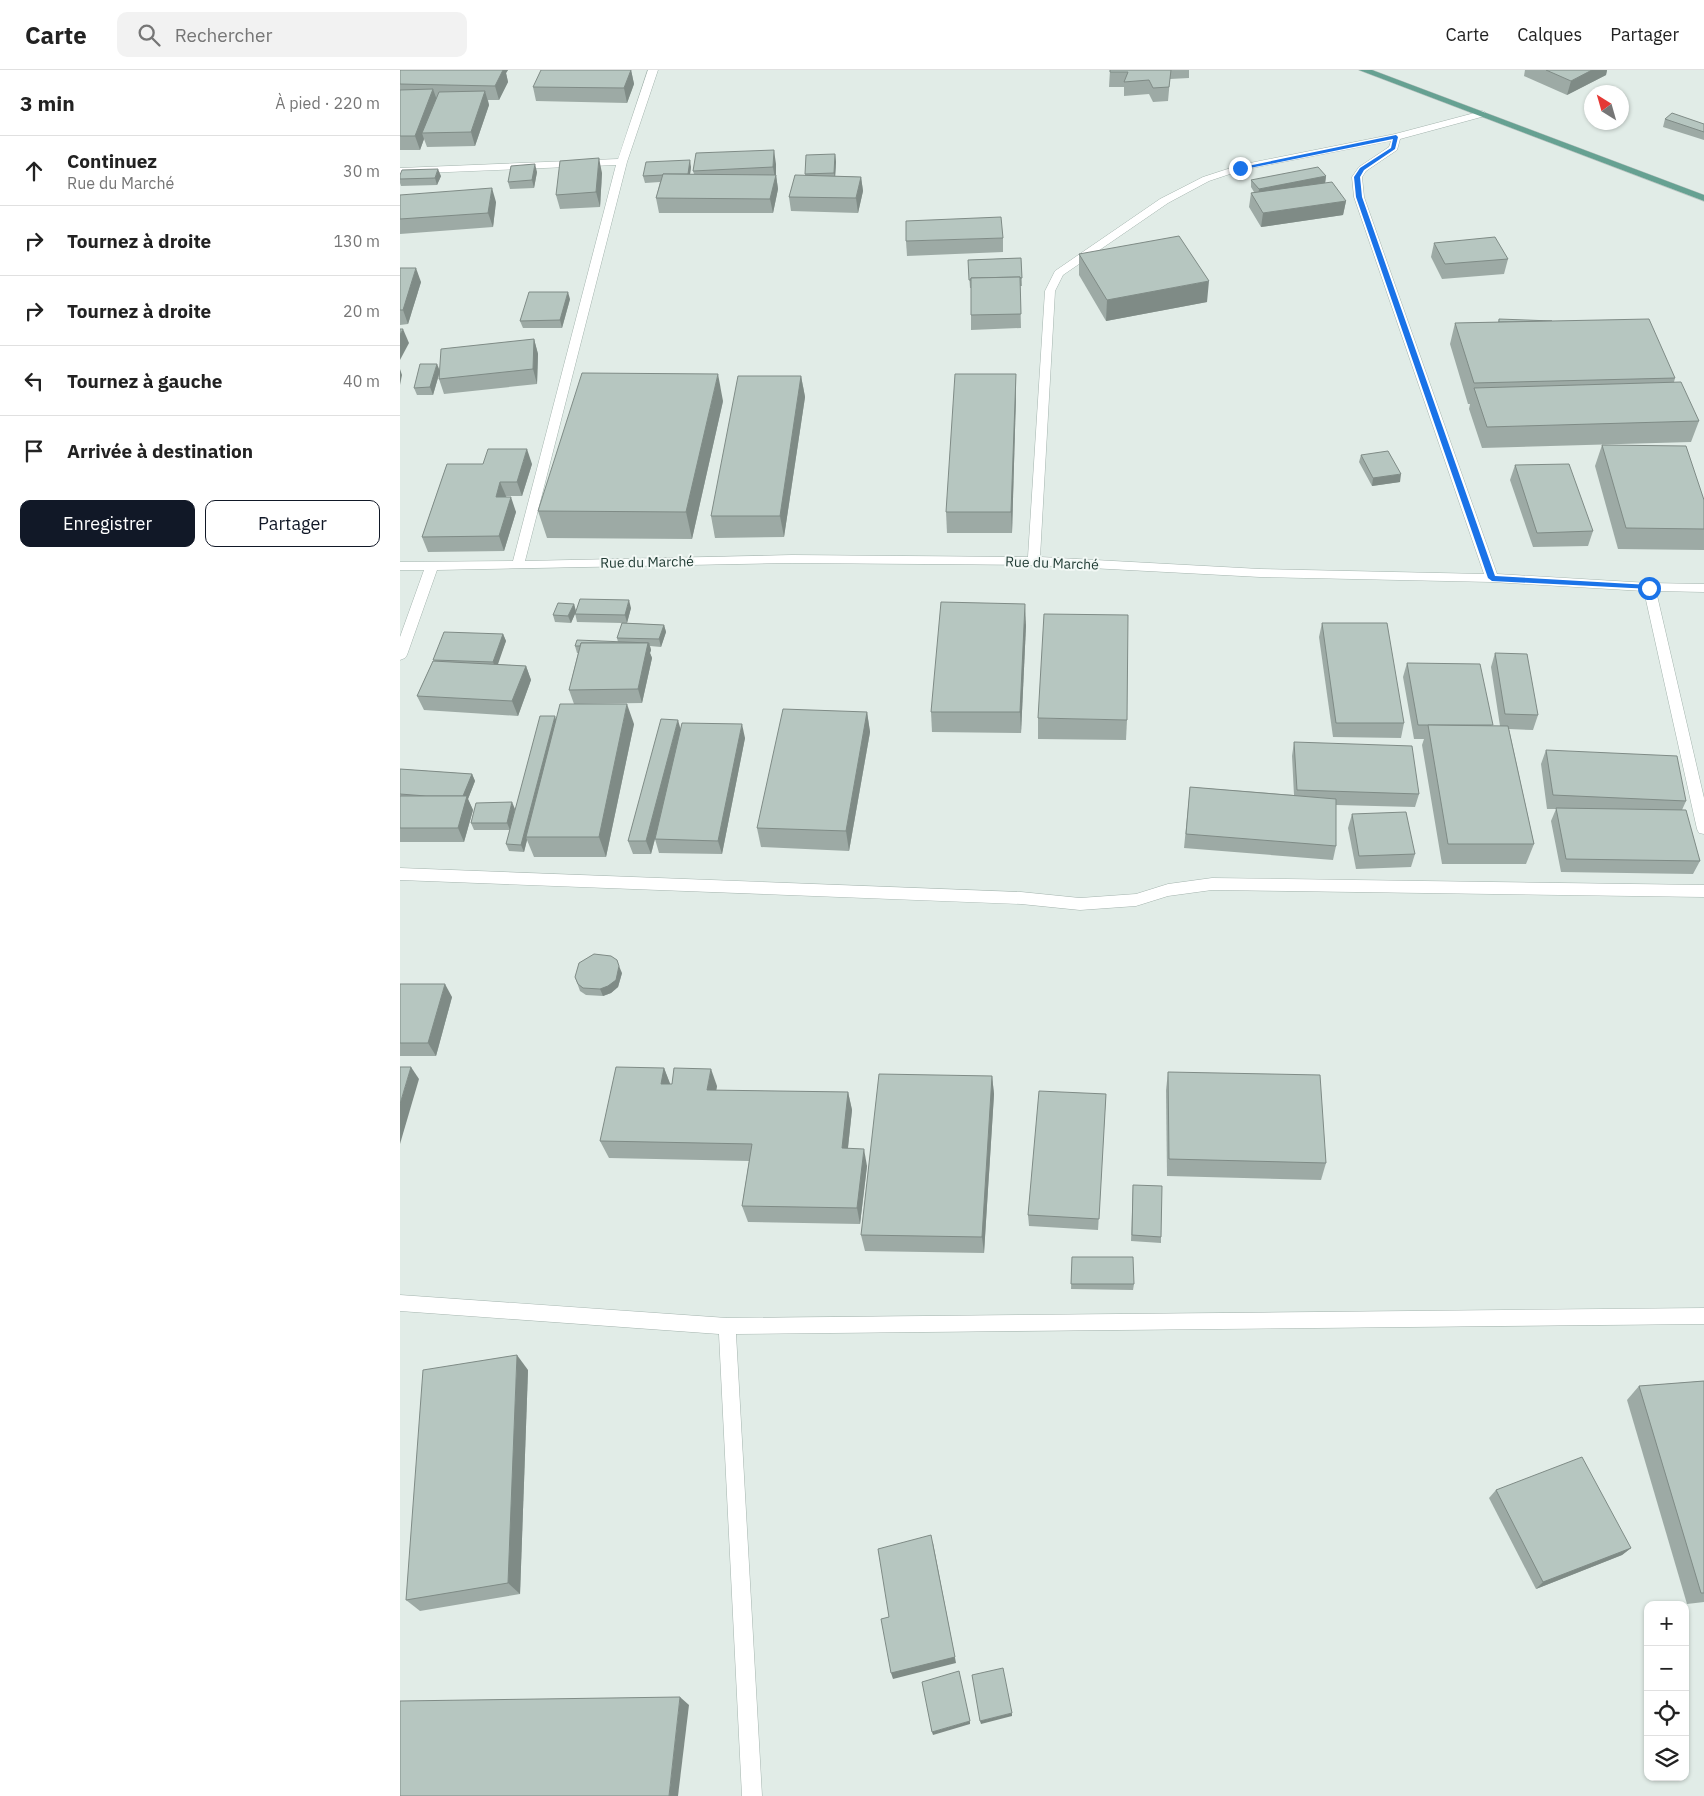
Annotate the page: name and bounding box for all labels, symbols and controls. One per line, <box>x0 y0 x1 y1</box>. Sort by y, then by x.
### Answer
search box <box>117 12 467 57</box>
text: Carte <box>25 19 87 51</box>
icon: search <box>135 21 163 49</box>
text: Rechercher <box>175 23 272 47</box>
text: Carte <box>1446 23 1489 46</box>
text: Calques <box>1517 23 1582 46</box>
text: Partager <box>1610 23 1679 46</box>
north arrow <box>1584 85 1629 130</box>
text: 3 min <box>20 89 75 117</box>
text: À pied · 220 m <box>275 93 380 113</box>
text: Continuez <box>67 149 157 173</box>
icon: ahead <box>20 157 48 185</box>
route end <box>1229 157 1252 180</box>
text: 30 m <box>343 161 380 181</box>
text: Rue du Marché <box>67 173 174 193</box>
icon: right <box>20 227 48 255</box>
text: Tournez à droite <box>67 229 211 253</box>
text: 130 m <box>333 231 380 251</box>
icon: right <box>20 297 48 325</box>
text: Tournez à droite <box>67 299 211 323</box>
text: 20 m <box>343 301 380 321</box>
icon: left <box>20 367 48 395</box>
text: Tournez à gauche <box>67 369 223 393</box>
text: 40 m <box>343 371 380 391</box>
icon: arrive <box>20 437 48 465</box>
text: Arrivée à destination <box>67 439 253 463</box>
button: Enregistrer <box>20 500 195 547</box>
button: Partager <box>205 500 380 547</box>
street label: Rue du Marché <box>600 552 694 572</box>
street label: Rue du Marché <box>1005 552 1100 574</box>
route start <box>1638 577 1661 600</box>
map controls <box>1644 1601 1689 1781</box>
button: + <box>1644 1601 1689 1646</box>
button: − <box>1644 1646 1689 1691</box>
button: locate <box>1644 1691 1689 1736</box>
button: layers <box>1644 1736 1689 1781</box>

